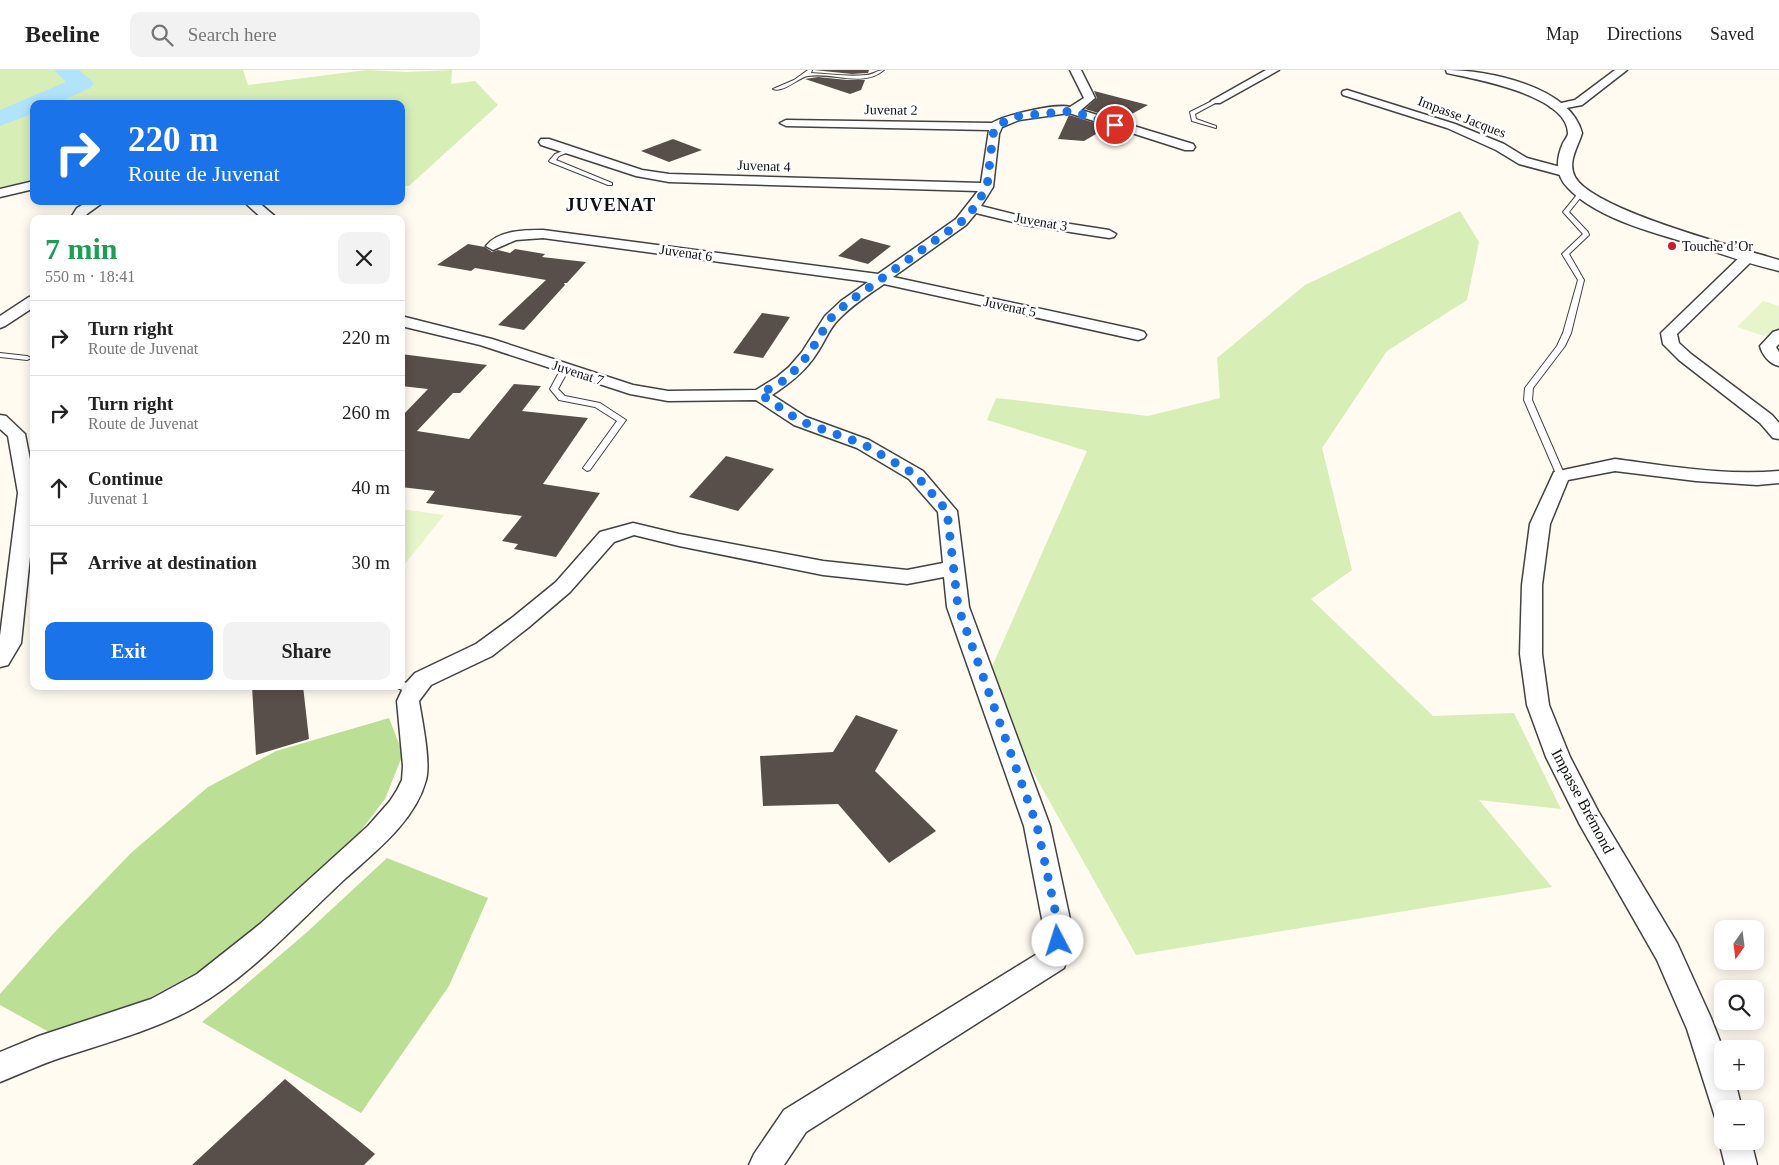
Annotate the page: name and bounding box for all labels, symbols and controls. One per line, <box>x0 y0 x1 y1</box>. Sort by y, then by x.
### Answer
search box <box>130 12 480 57</box>
text: Beeline <box>25 21 100 47</box>
icon: search <box>148 21 176 49</box>
text: Search here <box>188 24 277 45</box>
text: Map <box>1546 24 1579 44</box>
text: Directions <box>1607 24 1682 44</box>
text: Saved <box>1710 24 1754 44</box>
street label: Impasse Jacques <box>1416 93 1508 141</box>
street label: Juvenat 2 <box>864 102 918 118</box>
pin <box>1094 104 1136 146</box>
icon: arrive <box>1101 111 1129 139</box>
icon: right <box>45 120 110 185</box>
text: 220 m <box>128 120 218 159</box>
street label: Juvenat 4 <box>737 158 791 174</box>
text: Route de Juvenat <box>128 161 280 186</box>
district label: JUVENAT <box>566 195 656 215</box>
street label: Juvenat 3 <box>1013 210 1069 234</box>
text: 7 min <box>45 232 118 265</box>
button: close <box>338 232 390 284</box>
place label: Touche d’Or <box>1682 239 1753 254</box>
marker: Touche d’Or <box>1666 240 1678 252</box>
street label: Juvenat 6 <box>659 242 713 264</box>
text: 550 m · 18:41 <box>45 268 135 285</box>
street label: Juvenat 5 <box>982 294 1038 320</box>
text: Turn right <box>88 318 173 339</box>
icon: right <box>45 324 73 352</box>
text: 220 m <box>342 327 390 348</box>
text: Route de Juvenat <box>88 340 198 357</box>
street label: Juvenat 7 <box>550 358 606 388</box>
text: Turn right <box>88 393 173 414</box>
icon: right <box>45 399 73 427</box>
text: 260 m <box>342 402 390 423</box>
text: Route de Juvenat <box>88 415 198 432</box>
text: Continue <box>88 468 163 489</box>
icon: ahead <box>45 474 73 502</box>
text: 40 m <box>351 477 390 498</box>
text: Juvenat 1 <box>88 490 149 507</box>
icon: arrive <box>45 549 73 577</box>
text: Arrive at destination <box>88 552 257 573</box>
text: 30 m <box>351 552 390 573</box>
button: Exit <box>45 622 213 680</box>
button: Share <box>223 622 390 680</box>
street label: Impasse Brémond <box>1547 746 1618 857</box>
position arrow <box>1031 914 1083 966</box>
north arrow <box>1714 920 1764 970</box>
map controls <box>1714 920 1764 1150</box>
button: search <box>1714 980 1764 1030</box>
button: + <box>1714 1040 1764 1090</box>
button: − <box>1714 1100 1764 1150</box>

